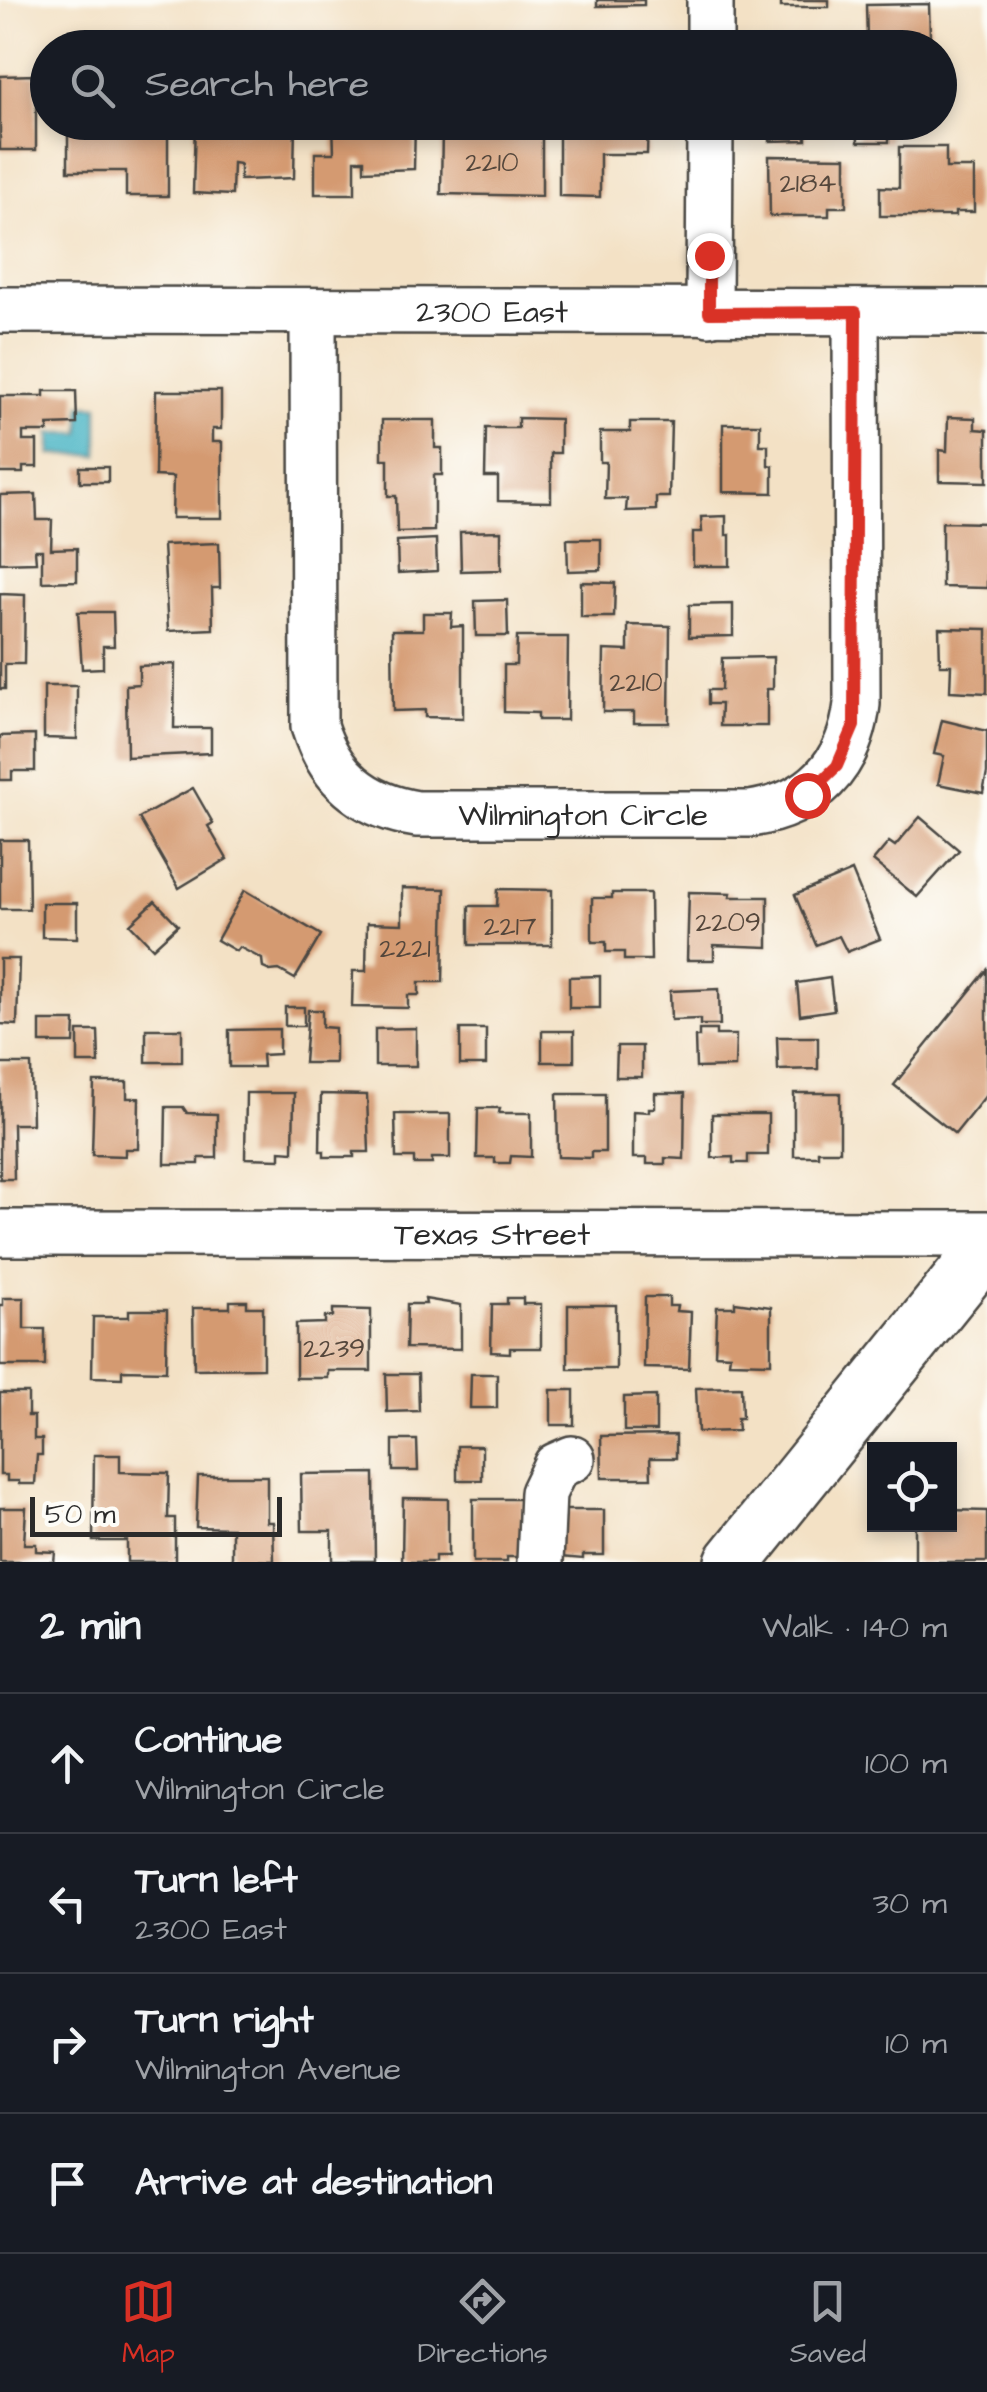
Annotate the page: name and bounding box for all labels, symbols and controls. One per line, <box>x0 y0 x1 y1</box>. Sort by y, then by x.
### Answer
search box <box>30 30 957 140</box>
icon: search <box>65 58 120 113</box>
text: Search here <box>145 59 369 111</box>
house number: 2210 <box>465 143 519 182</box>
house number: 2184 <box>780 164 836 203</box>
route end <box>687 233 733 279</box>
street label: 2300 East <box>416 290 568 335</box>
house number: 2210 <box>609 663 663 702</box>
route start <box>785 773 831 819</box>
street label: Wilmington Circle <box>458 793 708 838</box>
house number: 2209 <box>695 903 761 942</box>
house number: 2217 <box>484 907 536 946</box>
house number: 2221 <box>379 929 431 968</box>
street label: Texas Street <box>394 1212 590 1258</box>
house number: 2239 <box>303 1329 365 1368</box>
map controls <box>867 1442 957 1532</box>
button: locate <box>867 1442 957 1532</box>
scale bar <box>30 1492 282 1536</box>
text: 50 m <box>45 1495 116 1534</box>
text: 2 min <box>40 1598 141 1656</box>
text: Walk · 140 m <box>762 1605 947 1650</box>
text: Continue <box>135 1715 282 1767</box>
icon: ahead <box>40 1736 95 1791</box>
text: 100 m <box>865 1741 947 1786</box>
text: Wilmington Circle <box>135 1767 385 1812</box>
text: Turn left <box>135 1855 298 1907</box>
icon: left <box>40 1876 95 1931</box>
text: 30 m <box>873 1881 947 1926</box>
text: 2300 East <box>135 1907 287 1952</box>
text: Turn right <box>135 1995 314 2047</box>
icon: right <box>40 2016 95 2071</box>
text: 10 m <box>885 2021 947 2066</box>
text: Wilmington Avenue <box>135 2047 401 2092</box>
icon: arrive <box>40 2156 95 2211</box>
text: Arrive at destination <box>135 2157 492 2209</box>
tab: Map <box>121 2274 176 2373</box>
tab: Directions <box>418 2274 548 2373</box>
tab: Saved <box>790 2274 866 2373</box>

